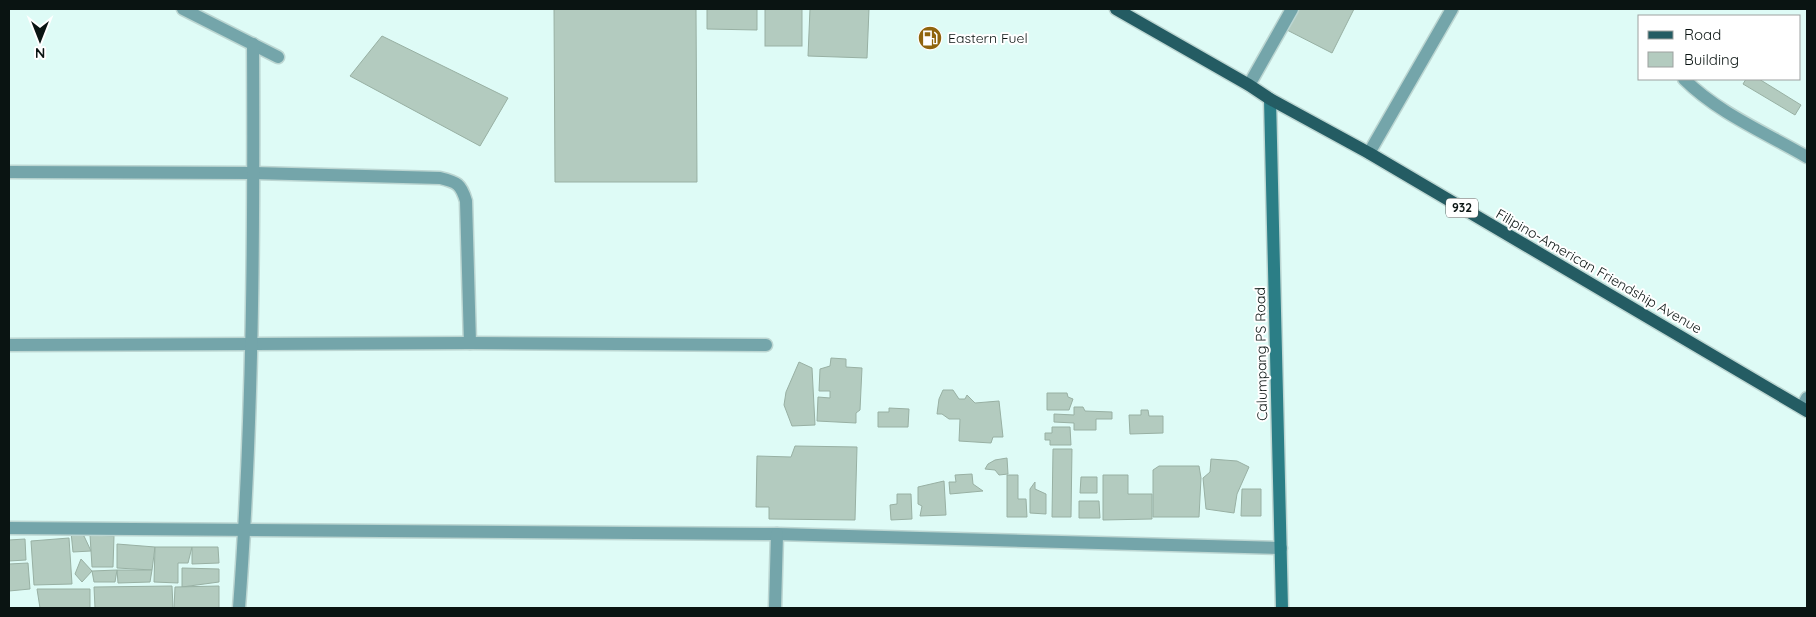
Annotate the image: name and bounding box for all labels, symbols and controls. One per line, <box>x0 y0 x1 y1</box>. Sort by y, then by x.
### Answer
north arrow <box>15 15 65 65</box>
legend <box>1638 15 1801 80</box>
fuel station icon: Eastern Fuel <box>917 25 943 51</box>
text: Road <box>1684 25 1721 44</box>
place label: Eastern Fuel <box>948 29 1028 47</box>
text: N <box>35 44 45 62</box>
text: Building <box>1684 50 1739 69</box>
road number: 932 <box>1446 198 1478 218</box>
street label: Filipino-American Friendship Avenue <box>1493 205 1705 338</box>
street label: Calumpang PS Road <box>1251 287 1271 421</box>

